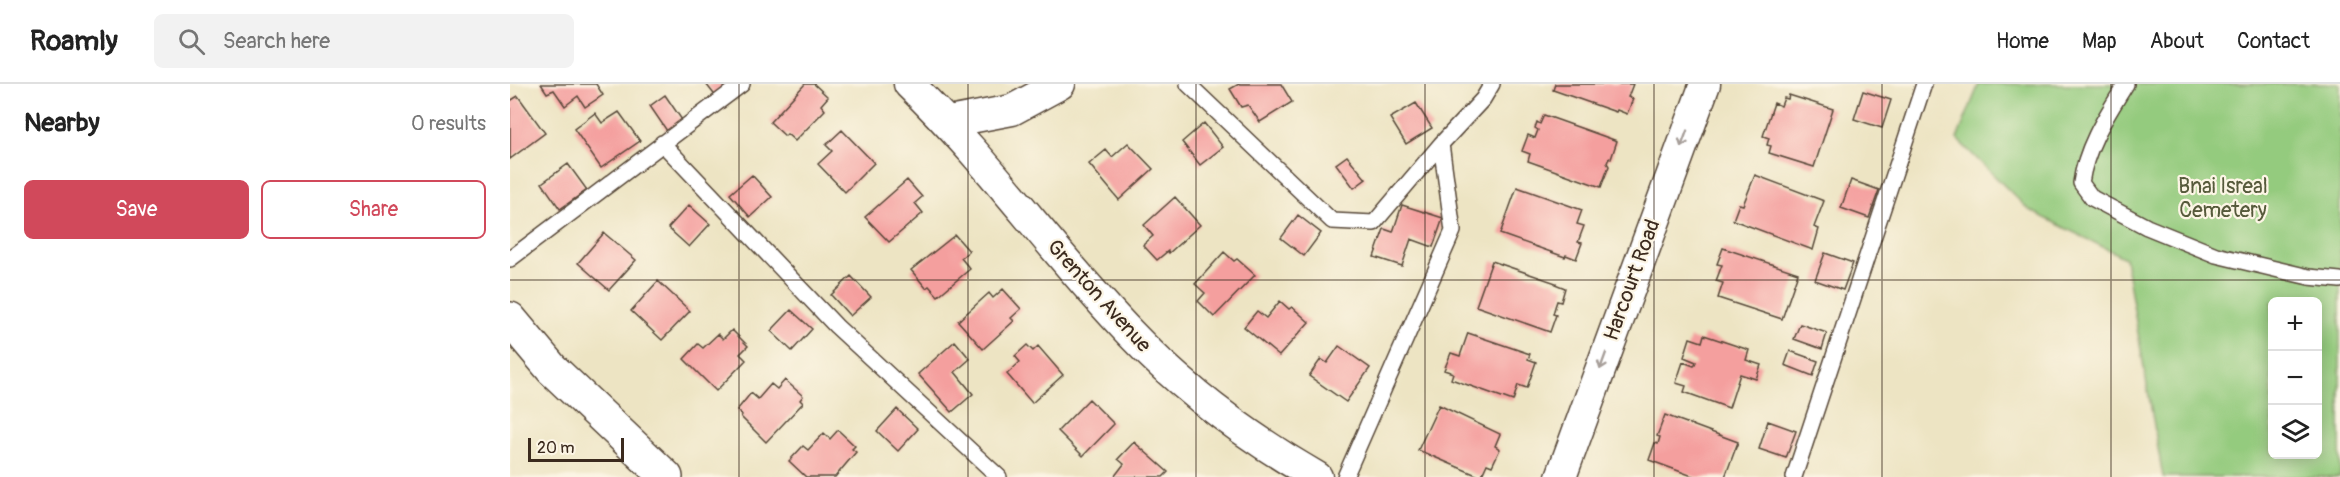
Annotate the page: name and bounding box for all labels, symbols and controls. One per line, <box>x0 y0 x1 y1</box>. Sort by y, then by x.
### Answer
search box <box>154 14 574 68</box>
text: Roamly <box>30 24 118 59</box>
icon: search <box>175 25 208 58</box>
text: Search here <box>223 27 330 55</box>
text: Home <box>1996 28 2049 55</box>
text: Map <box>2082 28 2117 55</box>
text: About <box>2150 28 2204 55</box>
text: Contact <box>2237 28 2310 55</box>
text: Nearby <box>24 107 100 139</box>
text: 0 results <box>411 111 486 136</box>
one-way arrow <box>1678 129 1689 148</box>
park label: Bnai Isreal Cemetery <box>2178 173 2268 224</box>
button: Save <box>24 180 249 239</box>
button: Share <box>261 180 486 239</box>
street label: Harcourt Road <box>1598 216 1666 344</box>
street label: Grenton Avenue <box>1041 234 1157 359</box>
map controls <box>2268 297 2322 459</box>
button: + <box>2268 297 2322 351</box>
one-way arrow <box>1596 351 1607 370</box>
button: − <box>2268 351 2322 405</box>
button: layers <box>2268 405 2322 459</box>
scale bar <box>528 435 624 462</box>
text: 20 m <box>537 438 575 458</box>

